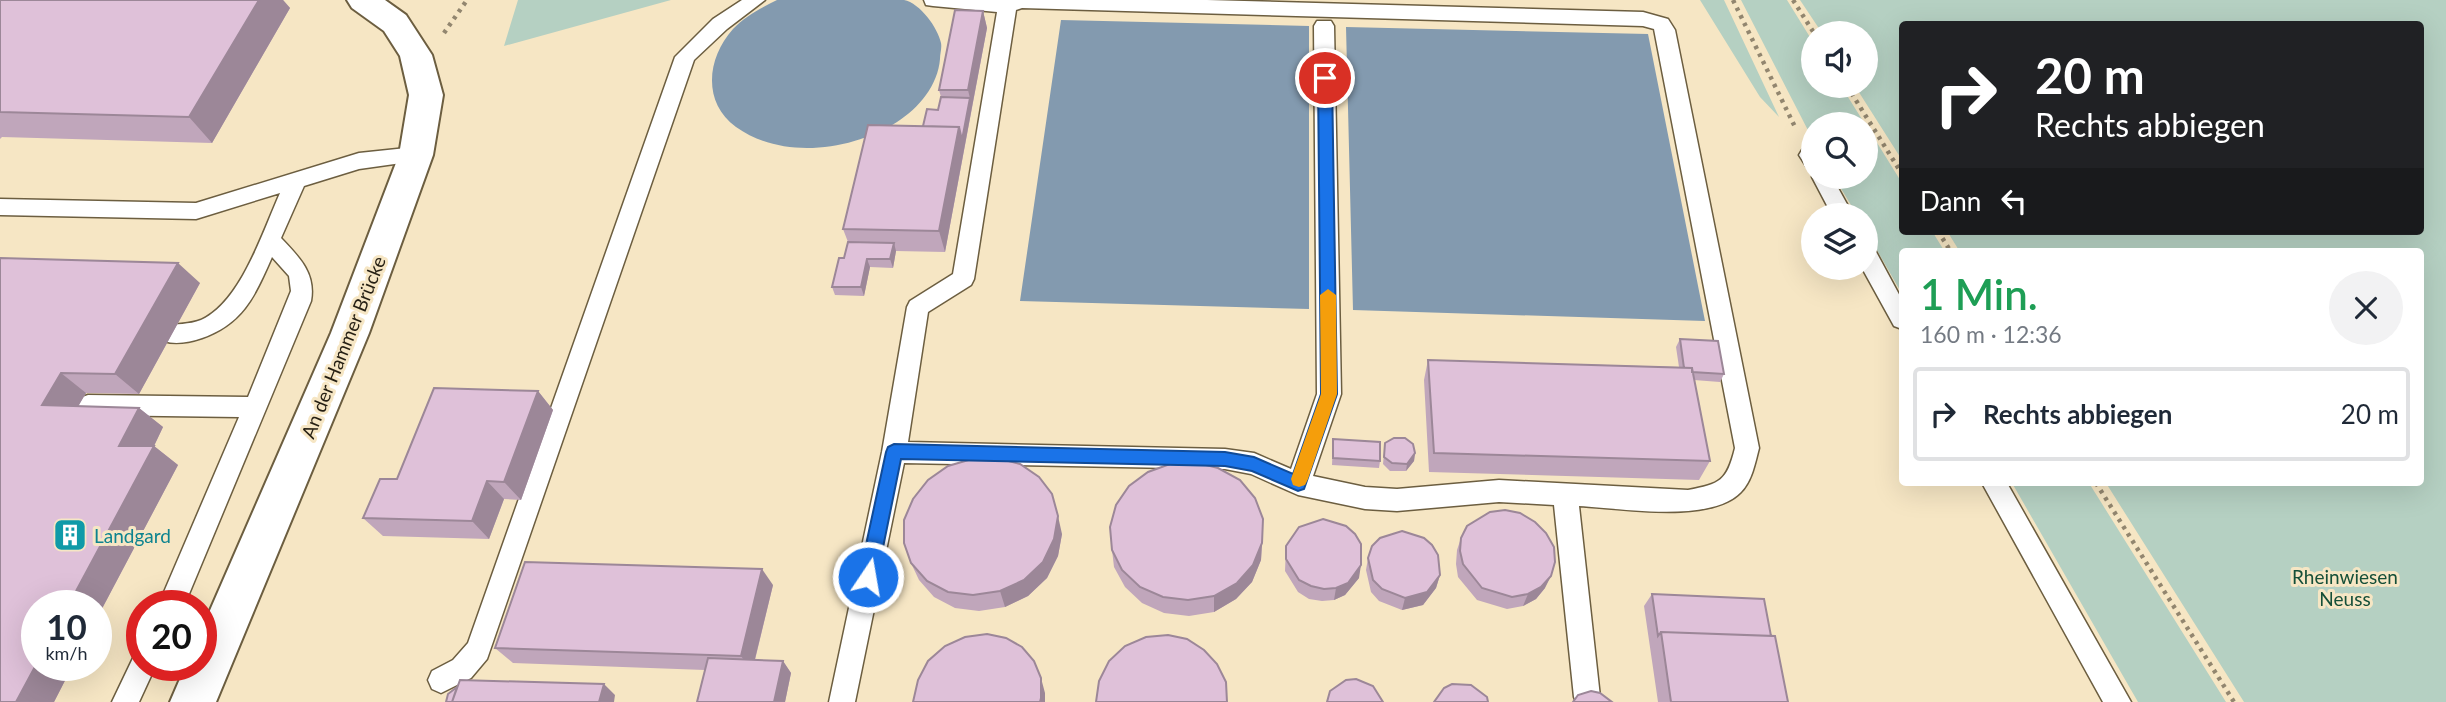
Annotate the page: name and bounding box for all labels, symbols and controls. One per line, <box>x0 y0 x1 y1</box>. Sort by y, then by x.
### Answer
map controls <box>1801 21 1878 280</box>
button: sound <box>1801 21 1878 98</box>
text: 20 m <box>2035 46 2145 104</box>
pin <box>1295 48 1355 108</box>
icon: right <box>1920 49 2011 140</box>
icon: arrive <box>1306 59 1344 97</box>
text: Rechts abbiegen <box>2035 105 2265 144</box>
button: search <box>1801 112 1878 189</box>
icon: left <box>1995 182 2033 220</box>
text: Dann <box>1920 185 1981 217</box>
button: layers <box>1801 203 1878 280</box>
street label: An der Hammer Brücke <box>296 253 390 441</box>
text: 1 Min. <box>1920 269 2038 319</box>
button: close <box>2329 271 2403 345</box>
text: 160 m · 12:36 <box>1920 320 2062 348</box>
icon: right <box>1924 395 1962 433</box>
text: Rechts abbiegen <box>1983 398 2172 430</box>
text: 20 m <box>2341 398 2399 430</box>
building icon: Landgard <box>51 516 89 554</box>
place label: Landgard <box>94 524 171 547</box>
position arrow <box>831 540 905 614</box>
park label: Rheinwiesen Neuss <box>2292 565 2398 610</box>
speed limit sign: 20 <box>126 590 217 681</box>
text: 10 <box>46 605 87 647</box>
text: km/h <box>45 642 88 664</box>

